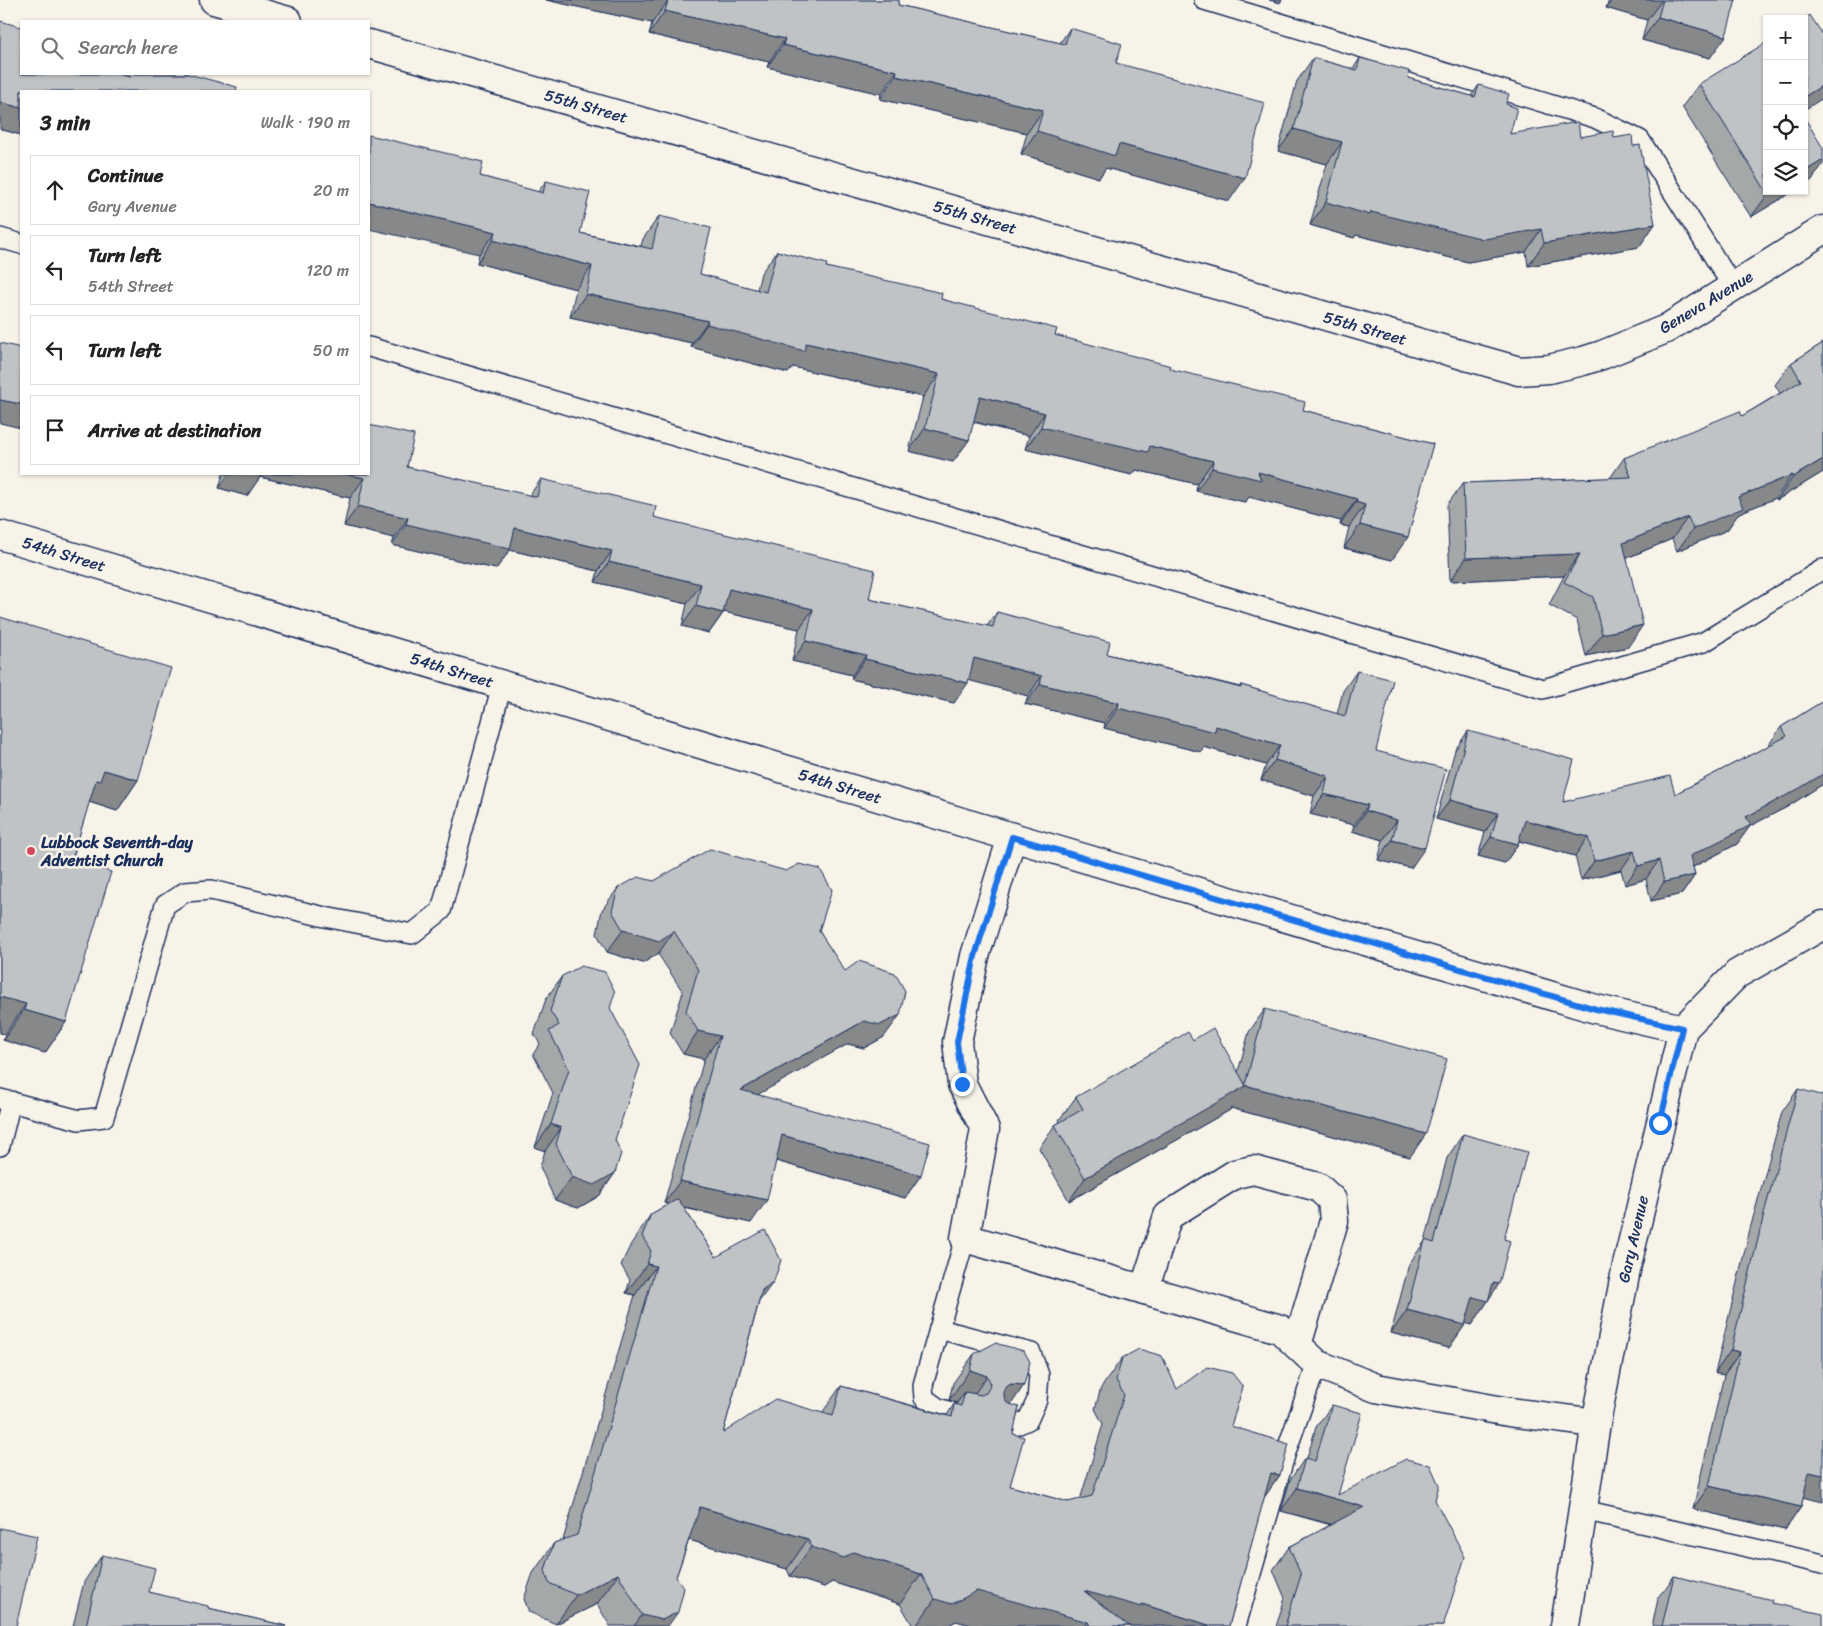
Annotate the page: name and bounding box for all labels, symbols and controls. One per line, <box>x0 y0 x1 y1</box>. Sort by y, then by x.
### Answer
map controls <box>1763 15 1808 195</box>
button: + <box>1763 15 1808 60</box>
search box <box>20 20 370 75</box>
text: Search here <box>78 31 178 64</box>
icon: search <box>38 34 66 62</box>
button: − <box>1763 60 1808 105</box>
street label: 55th Street <box>541 80 631 132</box>
text: 3 min <box>40 104 90 142</box>
button: locate <box>1763 105 1808 150</box>
text: Walk · 190 m <box>261 108 350 137</box>
button: layers <box>1763 150 1808 195</box>
text: Continue <box>88 159 164 192</box>
icon: ahead <box>41 176 69 204</box>
text: 20 m <box>313 176 349 205</box>
street label: 55th Street <box>930 191 1020 243</box>
text: Gary Avenue <box>88 192 177 221</box>
text: Turn left <box>88 239 161 272</box>
icon: left <box>41 256 69 284</box>
text: 120 m <box>306 256 349 285</box>
street label: Geneva Avenue <box>1653 262 1759 342</box>
text: 54th Street <box>88 272 174 301</box>
street label: 55th Street <box>1320 302 1410 354</box>
text: Turn left <box>88 334 161 367</box>
icon: left <box>41 336 69 364</box>
text: 50 m <box>313 336 349 365</box>
text: Arrive at destination <box>88 414 261 447</box>
icon: arrive <box>41 416 69 444</box>
street label: 54th Street <box>19 528 109 580</box>
street label: 54th Street <box>407 644 497 696</box>
street label: 54th Street <box>795 760 885 812</box>
place label: Lubbock Seventh-day Adventist Church <box>40 828 193 875</box>
marker: Lubbock Seventh-day Adventist Church <box>25 845 37 857</box>
route end <box>951 1073 974 1096</box>
route start <box>1649 1112 1672 1135</box>
street label: Gary Avenue <box>1609 1193 1657 1285</box>

